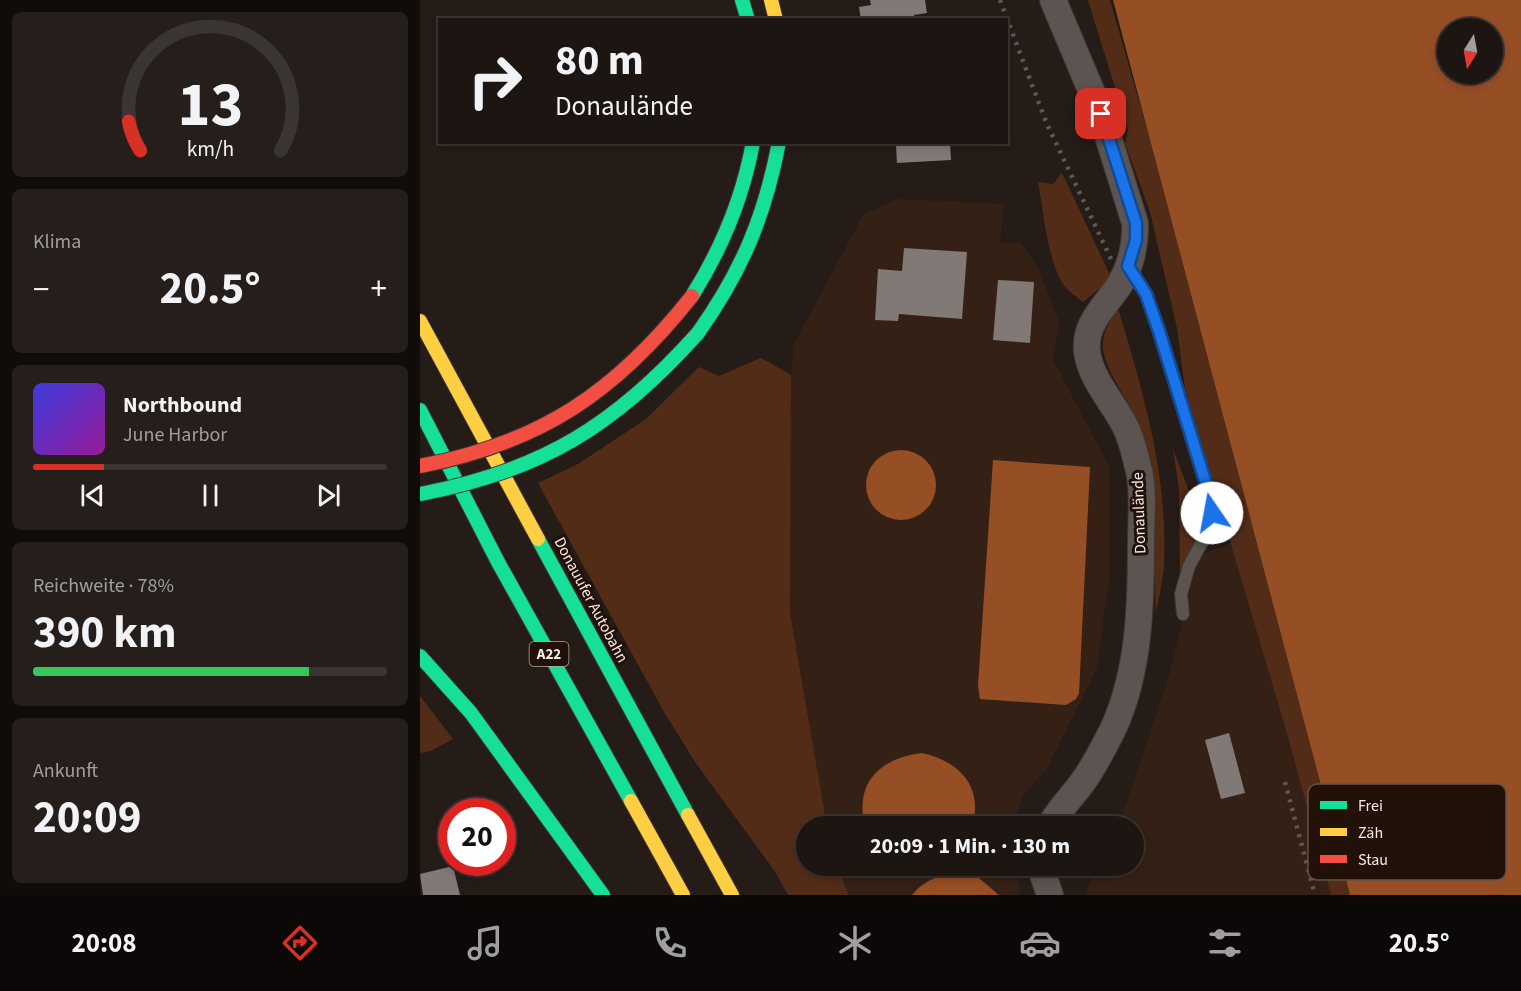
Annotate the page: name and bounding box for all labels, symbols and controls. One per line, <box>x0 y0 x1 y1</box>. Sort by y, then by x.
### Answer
north arrow <box>1437 18 1503 84</box>
map controls <box>1437 18 1503 84</box>
text: 80 m <box>555 31 644 91</box>
icon: right <box>456 42 534 120</box>
text: 13 <box>177 61 243 150</box>
text: Donaulände <box>555 87 693 126</box>
pin <box>1075 88 1126 139</box>
icon: arrive <box>1084 97 1117 130</box>
text: km/h <box>186 135 234 166</box>
text: Klima <box>33 228 81 256</box>
text: 20.5° <box>159 257 261 321</box>
text: − <box>33 266 49 313</box>
text: + <box>371 266 387 313</box>
text: Northbound <box>123 389 242 421</box>
text: June Harbor <box>123 421 227 449</box>
street label: Donaulände <box>1127 472 1151 554</box>
icon: previous <box>76 479 109 512</box>
icon: pause <box>194 479 227 512</box>
icon: next <box>312 479 345 512</box>
position arrow <box>1180 481 1244 545</box>
street label: Donauufer Autobahn <box>549 533 633 667</box>
text: Reichweite · 78% <box>33 572 174 600</box>
text: 390 km <box>33 601 177 665</box>
road number: A22 <box>530 642 568 666</box>
text: Ankunft <box>33 757 98 785</box>
legend <box>1308 784 1506 880</box>
text: 20:09 <box>33 786 142 850</box>
text: Frei <box>1358 795 1383 817</box>
speed limit sign: 20 <box>438 798 516 876</box>
text: Zäh <box>1358 822 1383 844</box>
text: 20:09 · 1 Min. · 130 m <box>870 830 1070 862</box>
text: Stau <box>1358 849 1388 871</box>
icon: directions <box>279 922 321 964</box>
icon: music <box>464 922 506 964</box>
icon: phone <box>649 922 691 964</box>
icon: climate <box>834 922 876 964</box>
icon: car <box>1019 922 1061 964</box>
icon: filters <box>1204 922 1246 964</box>
text: 20:08 <box>71 924 137 963</box>
text: 20.5° <box>1389 924 1450 963</box>

